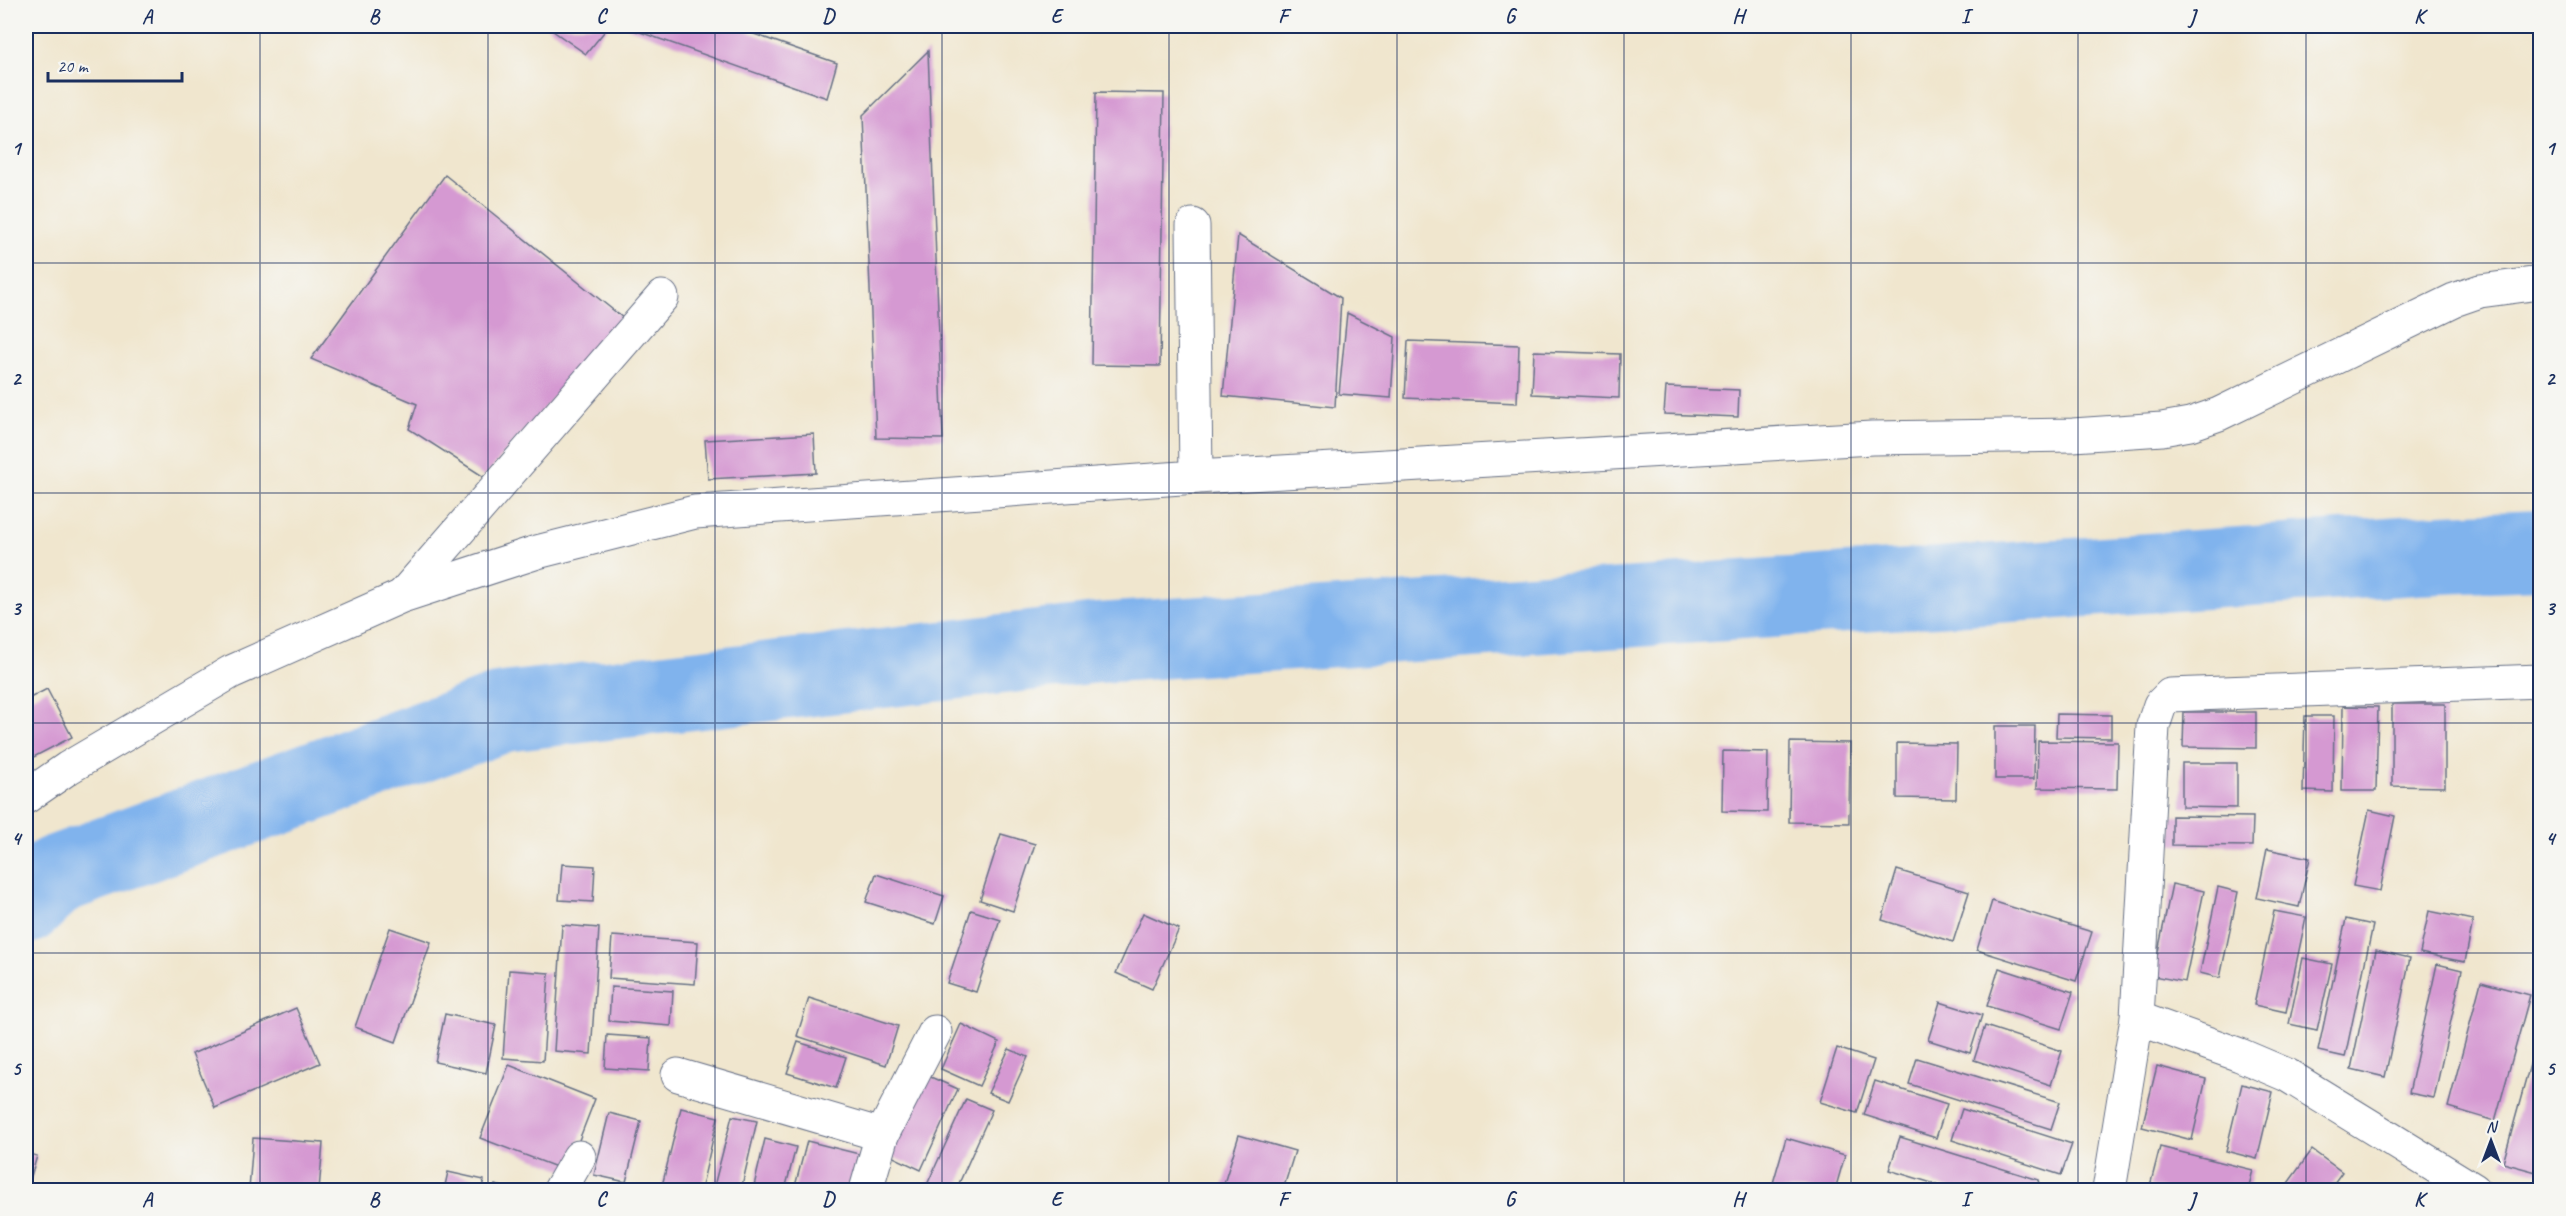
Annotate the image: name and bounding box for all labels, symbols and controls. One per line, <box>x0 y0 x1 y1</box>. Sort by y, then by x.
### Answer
text: A <box>142 4 154 29</box>
text: B <box>369 4 381 29</box>
text: C <box>596 4 608 29</box>
text: D <box>822 4 836 29</box>
text: E <box>1051 4 1065 29</box>
text: F <box>1278 4 1292 29</box>
text: G <box>1505 4 1518 29</box>
text: H <box>1732 4 1747 29</box>
text: I <box>1961 4 1974 29</box>
text: J <box>2187 4 2199 29</box>
text: K <box>2414 4 2428 29</box>
scale bar <box>48 45 182 83</box>
text: 20 m <box>57 55 90 77</box>
text: 1 <box>12 136 23 161</box>
text: 1 <box>2546 136 2557 161</box>
text: 2 <box>12 366 23 391</box>
text: 2 <box>2546 366 2557 391</box>
text: 3 <box>12 596 23 621</box>
text: 3 <box>2546 596 2557 621</box>
text: 4 <box>12 826 24 851</box>
text: 4 <box>2546 826 2558 851</box>
text: 5 <box>12 1056 23 1081</box>
text: 5 <box>2546 1056 2557 1081</box>
north arrow <box>2461 1111 2521 1171</box>
text: N <box>2486 1117 2499 1137</box>
text: A <box>142 1187 154 1212</box>
text: B <box>369 1187 381 1212</box>
text: C <box>596 1187 608 1212</box>
text: D <box>822 1187 836 1212</box>
text: E <box>1051 1187 1065 1212</box>
text: F <box>1278 1187 1292 1212</box>
text: G <box>1505 1187 1518 1212</box>
text: H <box>1732 1187 1747 1212</box>
text: I <box>1961 1187 1974 1212</box>
text: J <box>2187 1187 2199 1212</box>
text: K <box>2414 1187 2428 1212</box>

